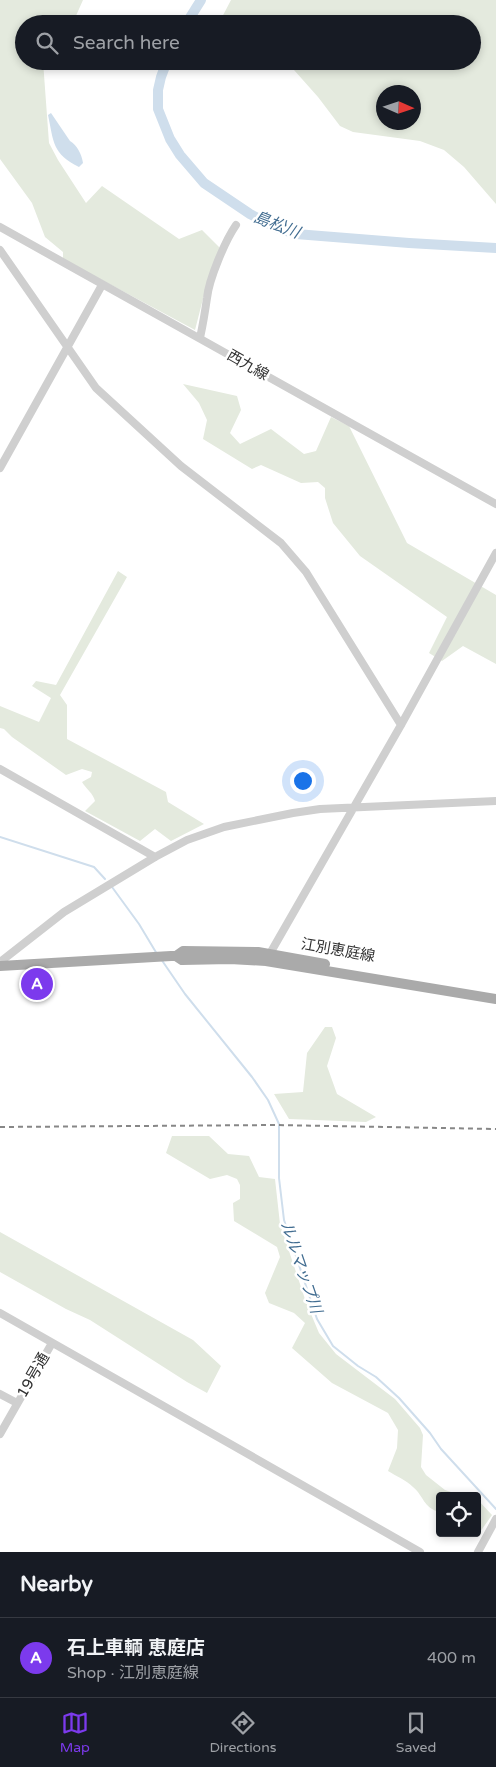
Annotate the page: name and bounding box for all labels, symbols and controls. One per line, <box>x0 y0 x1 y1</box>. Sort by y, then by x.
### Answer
search box <box>15 15 481 70</box>
icon: search <box>33 29 61 57</box>
text: Search here <box>73 32 180 54</box>
north arrow <box>376 85 421 130</box>
water label: 島松川 <box>251 207 304 244</box>
street label: 西九線 <box>224 346 272 384</box>
your location <box>290 768 316 794</box>
street label: 江別恵庭線 <box>299 935 377 965</box>
pin: A <box>21 965 53 1003</box>
water label: ルルマップ川 <box>276 1219 327 1318</box>
street label: 19号通 <box>13 1349 53 1401</box>
map controls <box>436 1492 481 1537</box>
button: locate <box>436 1492 481 1537</box>
text: Nearby <box>20 1572 93 1597</box>
text: 石上車輌 恵庭店 <box>67 1637 205 1659</box>
text: A <box>30 1648 42 1668</box>
text: 400 m <box>427 1648 476 1668</box>
text: Shop · 江別恵庭線 <box>67 1663 199 1683</box>
tab: Map <box>60 1709 90 1756</box>
tab: Directions <box>209 1709 276 1756</box>
tab: Saved <box>396 1709 436 1756</box>

